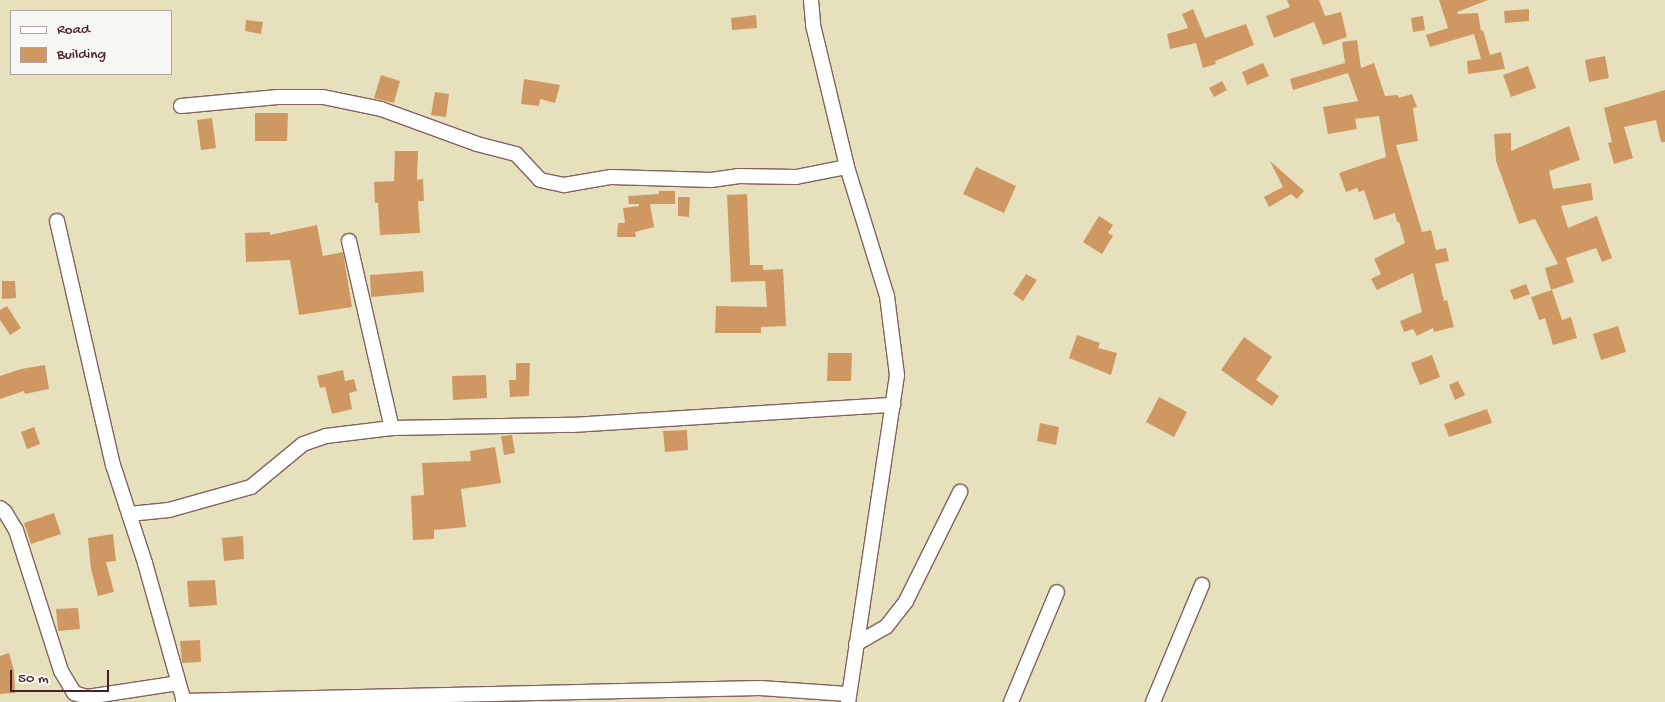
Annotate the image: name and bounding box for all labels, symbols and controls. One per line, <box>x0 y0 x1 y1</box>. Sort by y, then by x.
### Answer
legend <box>10 10 172 75</box>
text: Road <box>57 21 90 39</box>
text: Building <box>57 46 106 64</box>
scale bar <box>12 660 111 692</box>
text: 50 m <box>18 670 49 688</box>

